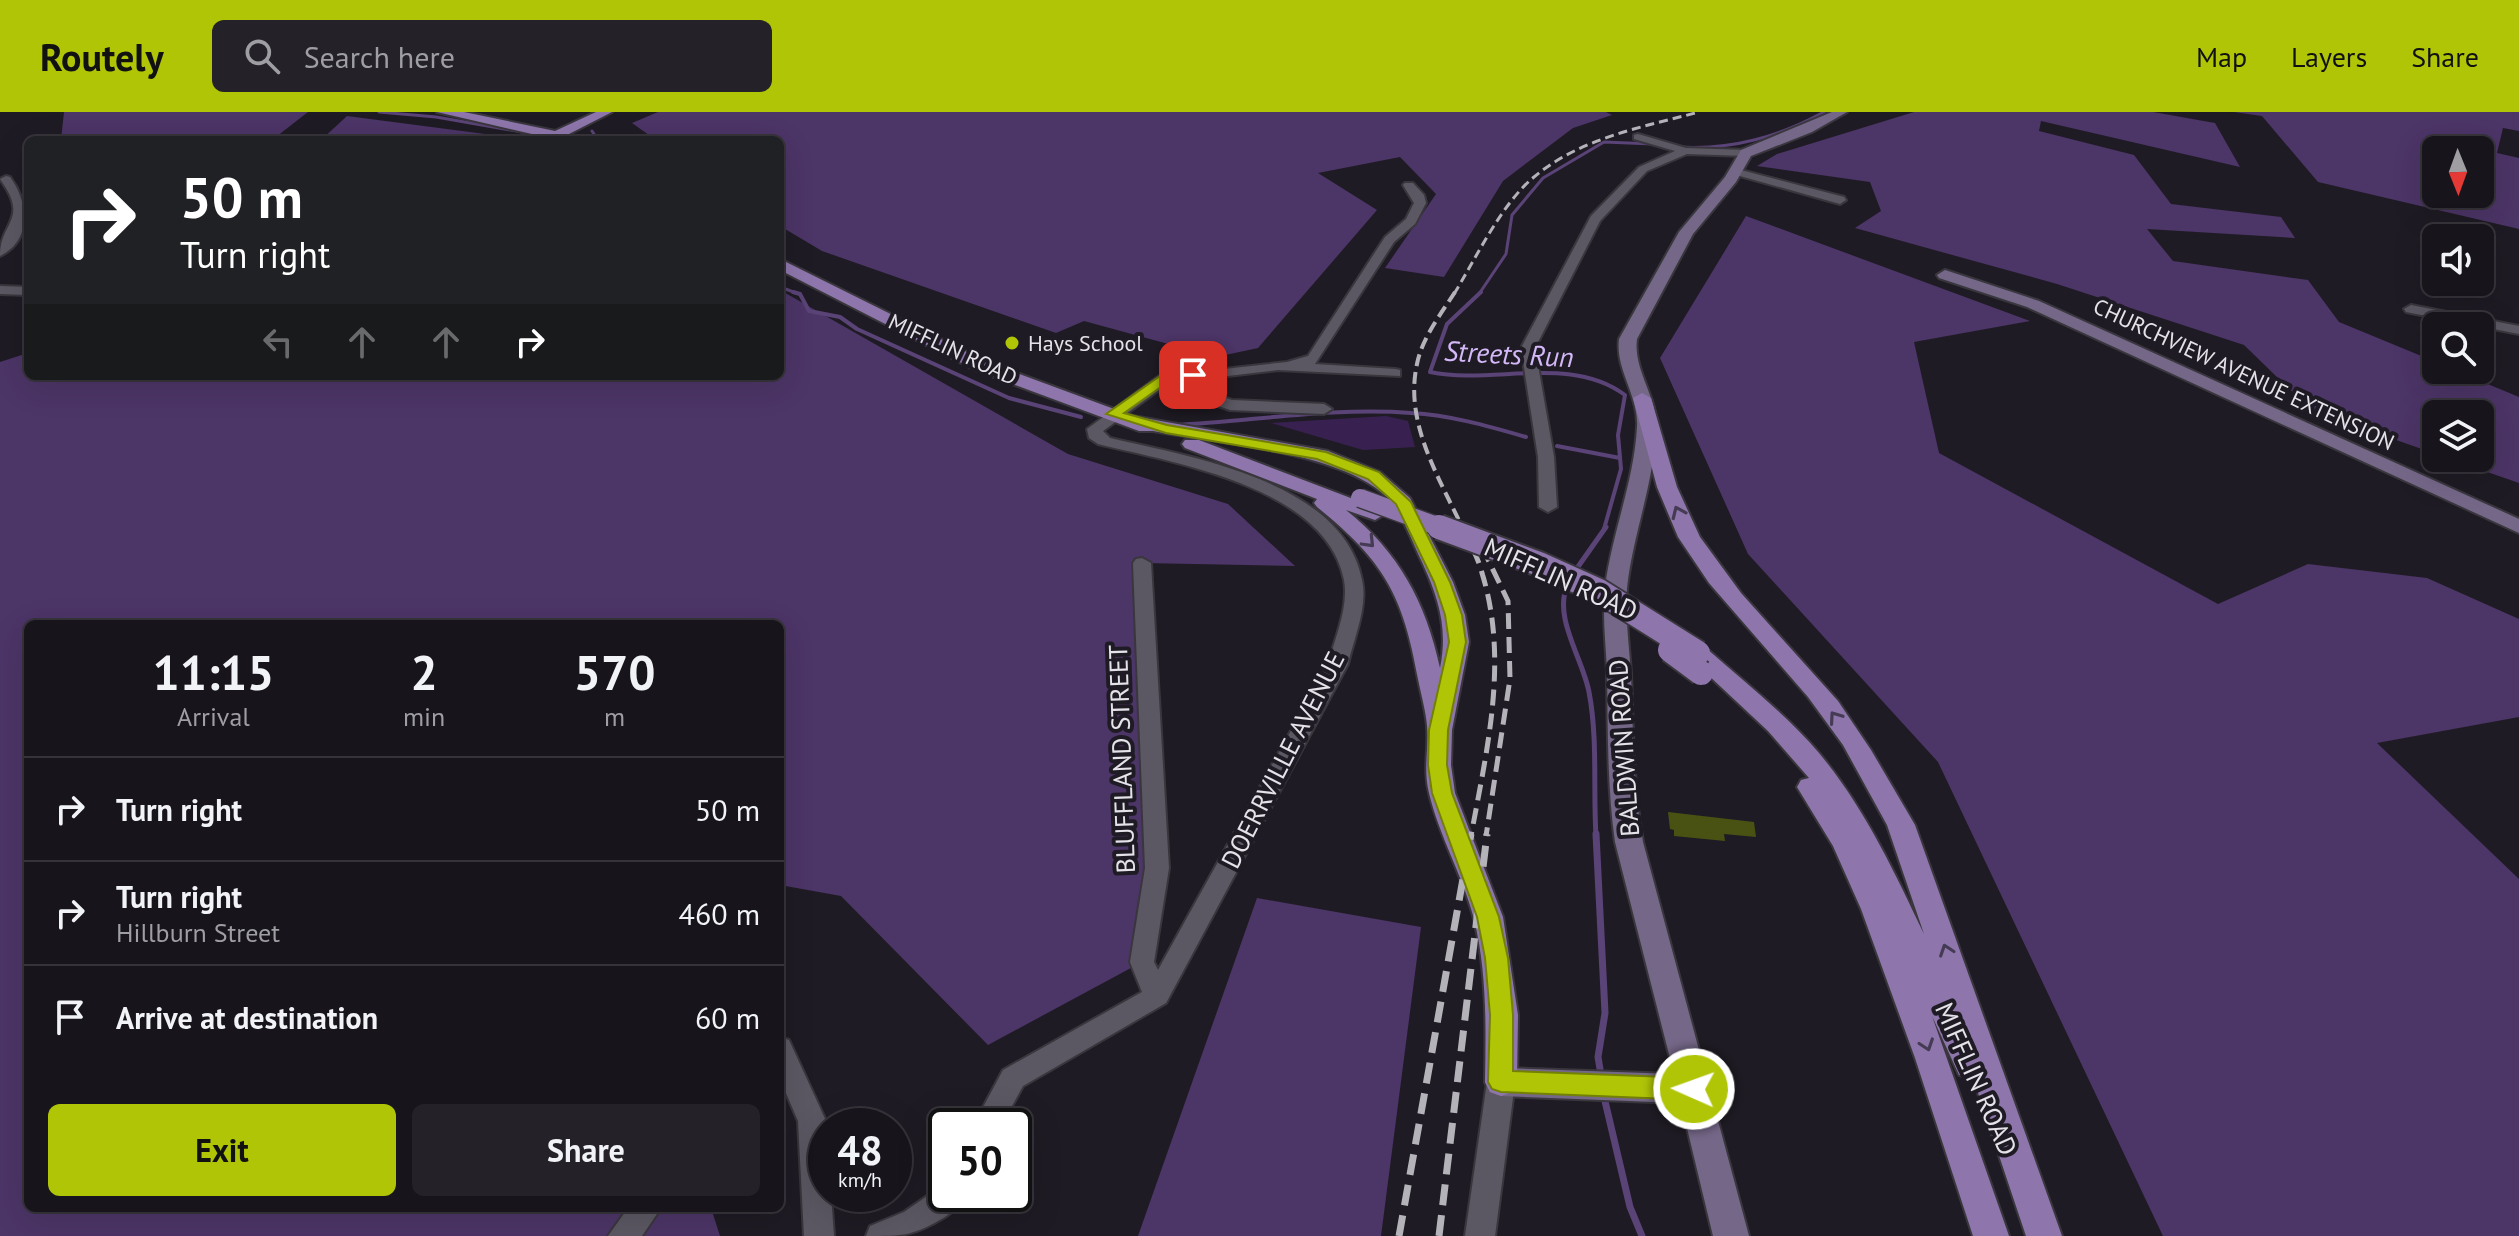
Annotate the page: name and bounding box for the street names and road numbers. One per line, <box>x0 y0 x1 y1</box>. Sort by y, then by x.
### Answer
street label: CHURCHVIEW AVENUE EXTENSION <box>2089 292 2399 456</box>
street label: MIFFLIN ROAD <box>884 307 1022 391</box>
street label: MIFFLIN ROAD <box>1480 530 1643 627</box>
street label: BLUFFLAND STREET <box>1101 644 1142 874</box>
street label: DOERRVILLE AVENUE <box>1214 646 1351 874</box>
street label: BALDWIN ROAD <box>1601 658 1646 838</box>
street label: MIFFLIN ROAD <box>1928 997 2025 1160</box>

